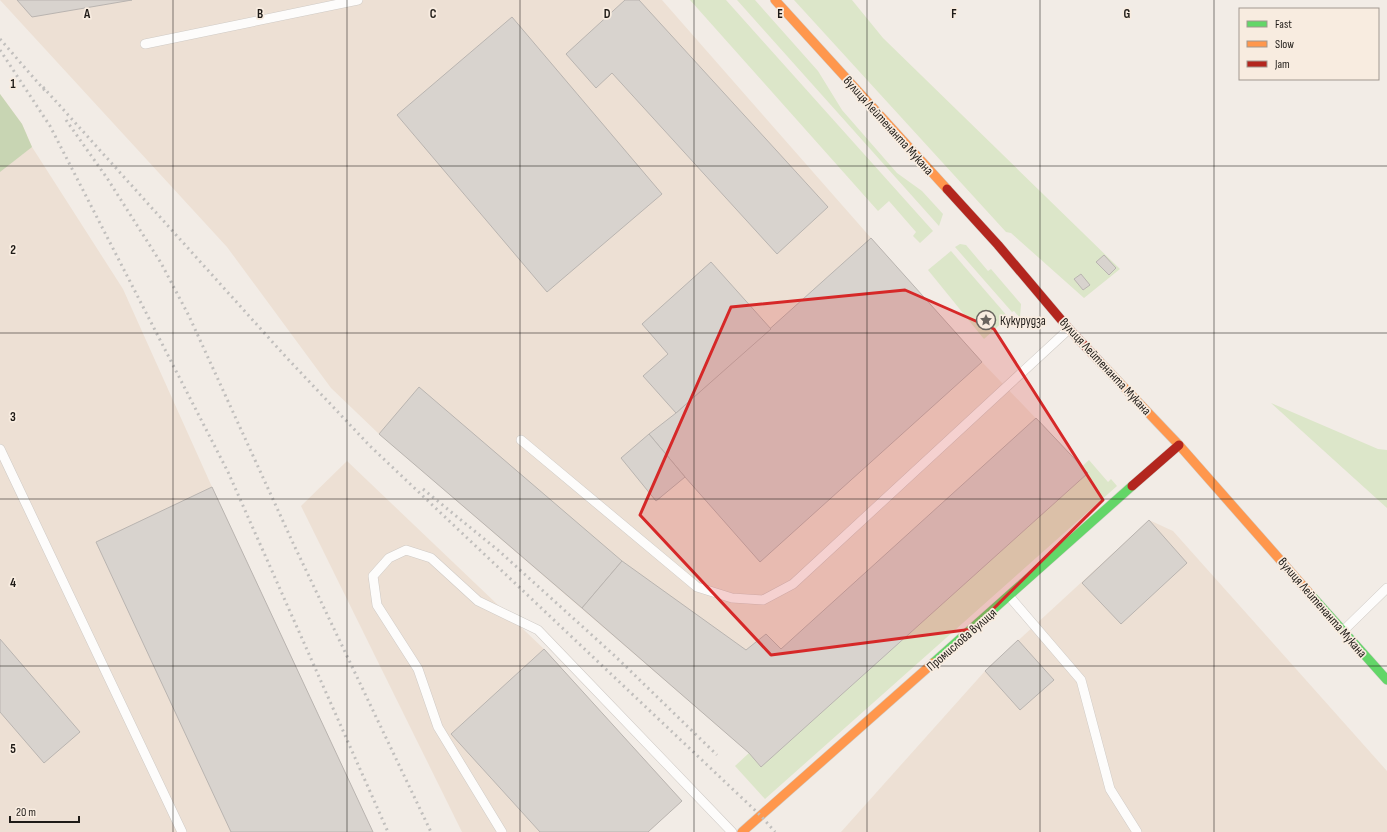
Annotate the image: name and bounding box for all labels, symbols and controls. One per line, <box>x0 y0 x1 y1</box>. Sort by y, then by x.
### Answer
text: A <box>83 6 91 22</box>
text: B <box>257 6 263 22</box>
text: C <box>430 6 437 22</box>
text: D <box>604 6 611 22</box>
text: E <box>777 6 783 22</box>
text: F <box>951 6 957 22</box>
text: G <box>1124 6 1131 22</box>
legend <box>1239 8 1379 80</box>
text: Fast <box>1275 17 1292 32</box>
text: Slow <box>1275 37 1294 52</box>
text: Jam <box>1274 57 1290 72</box>
street label: вулиця Лейтенанта Мукана <box>840 73 937 178</box>
text: 1 <box>10 76 16 92</box>
text: 2 <box>10 242 16 258</box>
place icon: Кукурудза <box>975 309 997 331</box>
place label: Кукурудза <box>1000 313 1046 329</box>
street label: вулиця Лейтенанта Мукана <box>1056 315 1154 419</box>
text: 3 <box>10 409 16 425</box>
street label: вулиця Лейтенанта Мукана <box>1274 554 1370 661</box>
text: 4 <box>10 575 16 591</box>
street label: Промислова вулиця <box>923 605 1000 675</box>
text: 5 <box>10 741 16 757</box>
scale bar <box>10 798 79 824</box>
text: 20 m <box>16 805 36 820</box>

